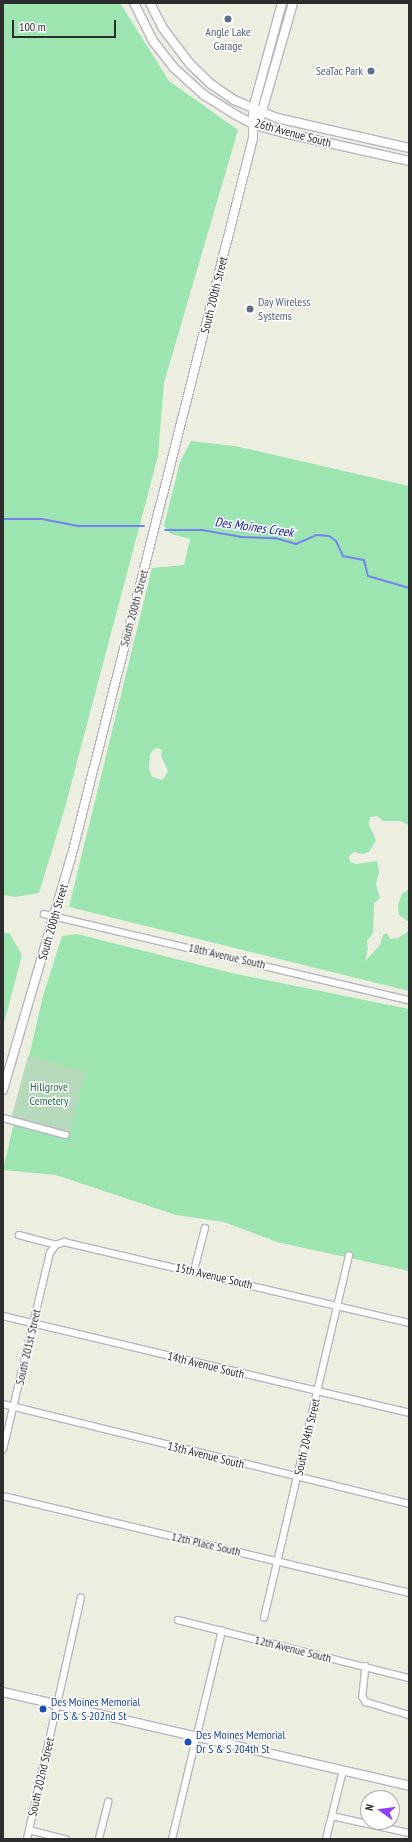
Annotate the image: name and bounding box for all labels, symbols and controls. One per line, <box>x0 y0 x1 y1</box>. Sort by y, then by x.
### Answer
scale bar <box>14 12 118 38</box>
marker: Angle Lake Garage <box>223 14 233 24</box>
text: 100 m <box>19 19 46 34</box>
place label: Angle Lake Garage <box>205 25 251 53</box>
place label: SeaTac Park <box>315 64 363 78</box>
marker: SeaTac Park <box>366 66 376 76</box>
street label: 26th Avenue South <box>253 116 333 150</box>
street label: South 200th Street <box>197 255 231 335</box>
place label: Day Wireless Systems <box>258 295 311 323</box>
marker: Day Wireless Systems <box>245 304 255 314</box>
water label: Des Moines Creek <box>214 515 294 541</box>
street label: South 200th Street <box>117 568 151 648</box>
street label: South 200th Street <box>35 882 71 962</box>
street label: 18th Avenue South <box>187 940 267 972</box>
park label: Hillgrove Cemetery <box>30 1080 68 1108</box>
street label: 15th Avenue South <box>174 1260 254 1292</box>
street label: South 201st Street <box>12 1308 44 1386</box>
street label: 14th Avenue South <box>166 1348 246 1382</box>
street label: South 204th Street <box>291 1397 323 1477</box>
street label: 13th Avenue South <box>166 1438 246 1472</box>
street label: 12th Place South <box>170 1529 242 1559</box>
street label: 12th Avenue South <box>253 1632 333 1666</box>
place label: Des Moines Memorial Dr S & S 202nd St <box>51 1695 140 1723</box>
marker: Des Moines Memorial Dr S & S 202nd St <box>38 1704 48 1714</box>
place label: Des Moines Memorial Dr S & S 204th St <box>196 1728 285 1756</box>
street label: South 202nd Street <box>25 1736 57 1818</box>
marker: Des Moines Memorial Dr S & S 204th St <box>183 1737 193 1747</box>
north arrow <box>360 1790 400 1830</box>
text: N <box>362 1803 377 1812</box>

